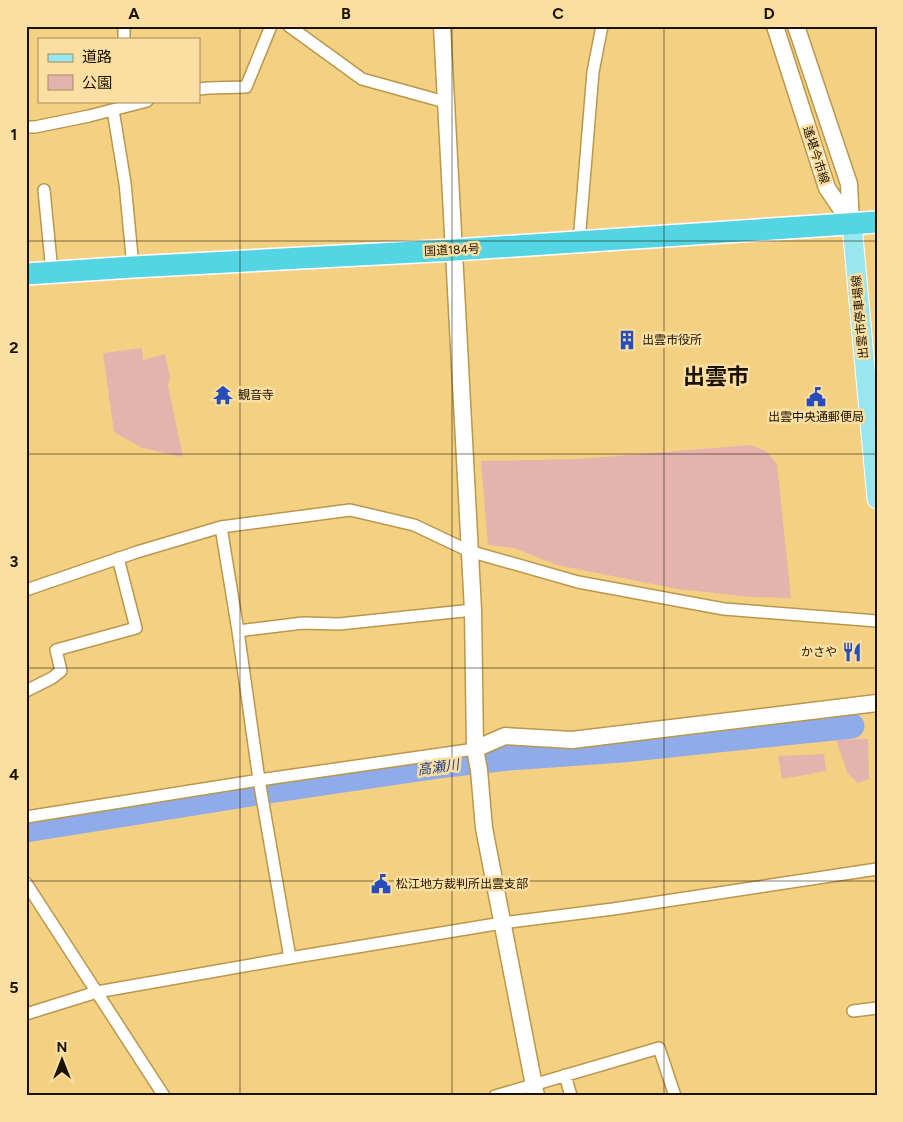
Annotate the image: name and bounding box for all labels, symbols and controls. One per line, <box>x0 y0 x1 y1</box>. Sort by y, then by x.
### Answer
text: A <box>128 4 140 23</box>
text: B <box>341 4 351 23</box>
text: C <box>552 4 564 23</box>
text: D <box>763 4 775 23</box>
legend <box>38 38 200 102</box>
text: 道路 <box>82 48 112 66</box>
text: 公園 <box>82 74 112 92</box>
street label: 遙堪今市線 <box>800 124 832 186</box>
text: 1 <box>11 125 17 144</box>
street label: 国道184号 <box>424 242 480 258</box>
street label: 出雲市停車場線 <box>849 275 871 359</box>
building icon: 出雲市役所 <box>616 329 638 351</box>
place label: 出雲市役所 <box>642 333 702 347</box>
text: 2 <box>9 338 19 357</box>
district label: 出雲市 <box>683 363 749 390</box>
temple icon: 観音寺 <box>212 384 234 406</box>
public building icon: 出雲中央通郵便局 <box>805 386 827 408</box>
place label: 観音寺 <box>238 388 274 402</box>
place label: 出雲中央通郵便局 <box>768 410 864 424</box>
text: 3 <box>10 552 19 571</box>
restaurant icon: かさや <box>841 641 863 663</box>
place label: かさや <box>801 645 837 659</box>
water label: 高瀬川 <box>416 756 462 779</box>
text: 4 <box>9 765 19 784</box>
public building icon: 松江地方裁判所出雲支部 <box>370 873 392 895</box>
place label: 松江地方裁判所出雲支部 <box>396 877 528 891</box>
text: 5 <box>9 978 19 997</box>
north arrow <box>38 1034 88 1084</box>
text: N <box>57 1039 67 1056</box>

